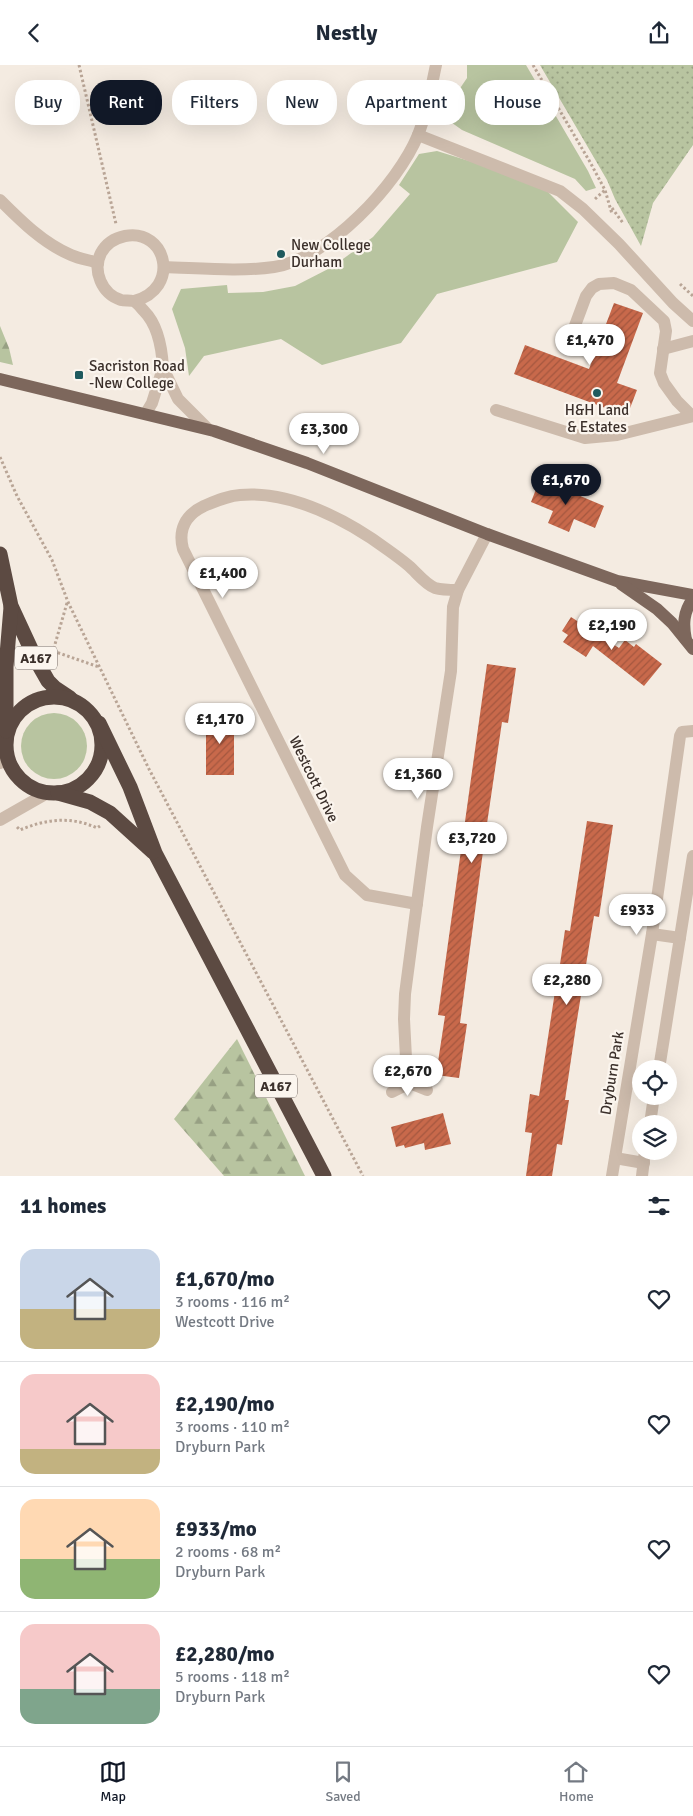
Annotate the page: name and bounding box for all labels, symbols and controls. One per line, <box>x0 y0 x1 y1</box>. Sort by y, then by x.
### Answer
icon: back <box>20 19 48 47</box>
text: Nestly <box>316 19 377 46</box>
icon: share <box>645 19 673 47</box>
chip: Buy <box>15 80 80 125</box>
chip: Rent <box>90 80 162 125</box>
chip: Filters <box>172 80 257 125</box>
chip: New <box>267 80 337 125</box>
chip: Apartment <box>347 80 465 125</box>
chip: House <box>475 80 559 125</box>
place label: New College Durham <box>291 236 371 271</box>
marker: New College Durham <box>275 248 287 260</box>
pin: £1,470 <box>549 323 631 366</box>
text: £1,470 <box>566 330 614 350</box>
place label: Sacriston Road -New College <box>89 357 185 392</box>
marker: Sacriston Road -New College <box>73 369 85 381</box>
marker: H&H Land & Estates <box>591 387 603 399</box>
place label: H&H Land & Estates <box>565 401 629 436</box>
pin: £3,300 <box>283 413 365 455</box>
text: £3,300 <box>300 419 348 439</box>
pin: £1,670 <box>525 463 607 506</box>
text: £1,670 <box>542 470 590 490</box>
pin: £1,400 <box>182 557 264 599</box>
text: £1,400 <box>199 563 247 583</box>
pin: £2,190 <box>571 609 653 651</box>
text: £2,190 <box>588 615 636 635</box>
road number: A167 <box>15 647 57 669</box>
pin: £1,170 <box>179 703 261 745</box>
text: £1,170 <box>196 709 244 729</box>
street label: Westcott Drive <box>285 733 343 825</box>
pin: £1,360 <box>377 757 459 800</box>
text: £1,360 <box>394 764 442 784</box>
pin: £3,720 <box>431 821 513 864</box>
text: £3,720 <box>448 828 496 848</box>
pin: £933 <box>607 893 667 936</box>
text: £933 <box>620 900 654 920</box>
pin: £2,280 <box>526 963 608 1006</box>
text: £2,280 <box>543 970 591 990</box>
street label: Dryburn Park <box>596 1029 628 1116</box>
pin: £2,670 <box>367 1055 449 1097</box>
map controls <box>632 1060 677 1160</box>
button: locate <box>632 1060 677 1105</box>
text: £2,670 <box>384 1061 432 1081</box>
road number: A167 <box>255 1074 297 1097</box>
button: layers <box>632 1115 677 1160</box>
icon: filters <box>645 1192 673 1220</box>
text: 11 homes <box>20 1193 106 1219</box>
text: £1,670/mo <box>175 1266 274 1292</box>
icon: home <box>60 1269 120 1329</box>
icon: heart <box>645 1285 673 1313</box>
text: 3 rooms · 116 m² <box>175 1292 290 1312</box>
text: Westcott Drive <box>175 1312 275 1332</box>
text: £2,190/mo <box>175 1391 274 1417</box>
icon: home <box>60 1394 120 1454</box>
icon: heart <box>645 1410 673 1438</box>
text: 3 rooms · 110 m² <box>175 1417 290 1437</box>
text: Dryburn Park <box>175 1437 265 1457</box>
text: £933/mo <box>175 1516 257 1542</box>
icon: home <box>60 1519 120 1579</box>
icon: heart <box>645 1535 673 1563</box>
text: 2 rooms · 68 m² <box>175 1542 281 1562</box>
text: Dryburn Park <box>175 1562 265 1582</box>
text: £2,280/mo <box>175 1641 274 1667</box>
icon: home <box>60 1644 120 1704</box>
icon: heart <box>645 1660 673 1688</box>
text: 5 rooms · 118 m² <box>175 1667 290 1687</box>
text: Dryburn Park <box>175 1687 265 1707</box>
tab: Map <box>99 1758 127 1805</box>
tab: Saved <box>325 1758 361 1805</box>
tab: Home <box>559 1758 594 1805</box>

